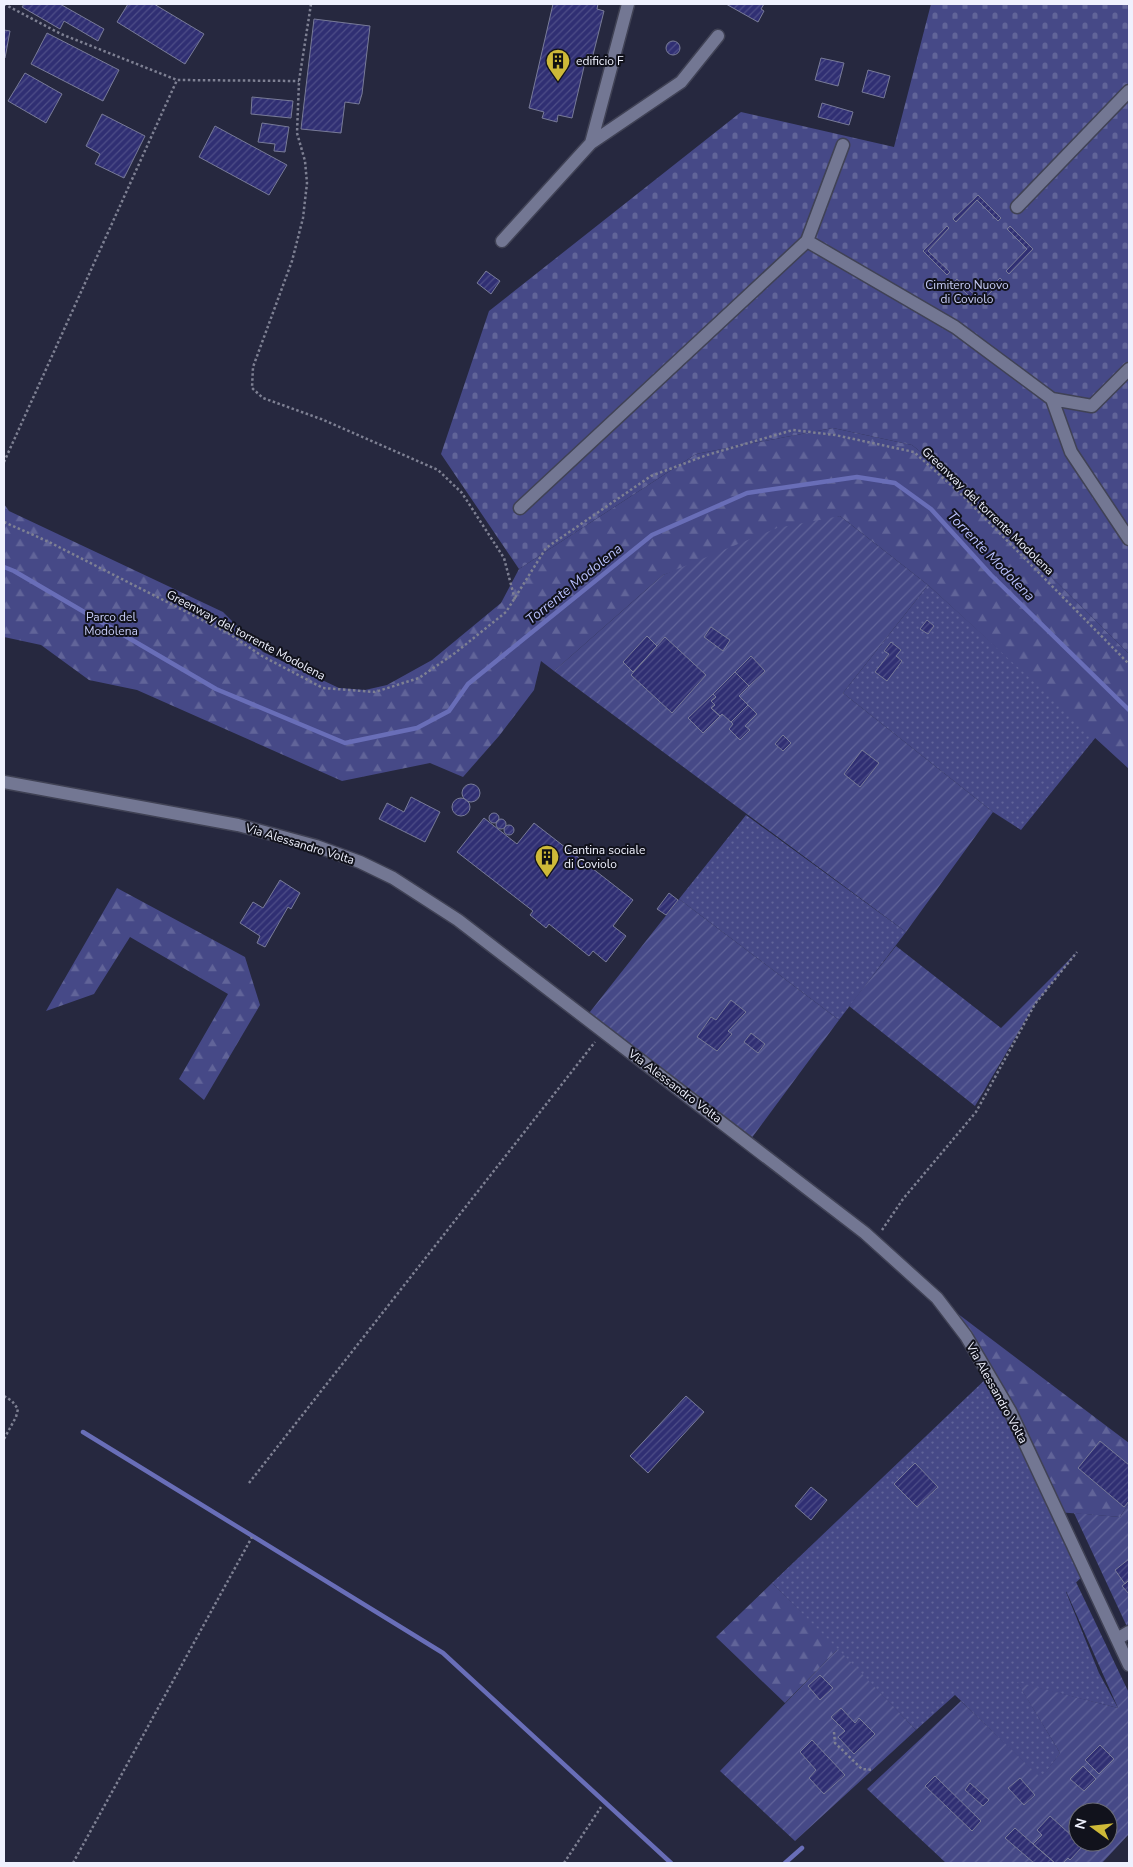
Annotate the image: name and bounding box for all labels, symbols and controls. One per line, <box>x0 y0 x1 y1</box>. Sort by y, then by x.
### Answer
building icon: edificio F <box>545 48 571 82</box>
place label: edificio F <box>576 53 624 69</box>
park label: Cimitero Nuovo di Coviolo <box>925 277 1009 307</box>
street label: Greenway del torrente Modolena <box>918 443 1058 579</box>
water label: Torrente Modolena <box>943 507 1039 605</box>
water label: Torrente Modolena <box>522 539 626 629</box>
street label: Greenway del torrente Modolena <box>164 586 328 684</box>
park label: Parco del Modolena <box>84 609 138 639</box>
street label: Via Alessandro Volta <box>243 820 356 868</box>
place label: Cantina sociale di Coviolo <box>564 842 645 872</box>
building icon: Cantina sociale di Coviolo <box>534 844 560 878</box>
street label: Via Alessandro Volta <box>624 1045 725 1126</box>
street label: Via Alessandro Volta <box>962 1339 1031 1446</box>
north arrow <box>1068 1802 1118 1852</box>
text: N <box>1070 1816 1091 1831</box>

